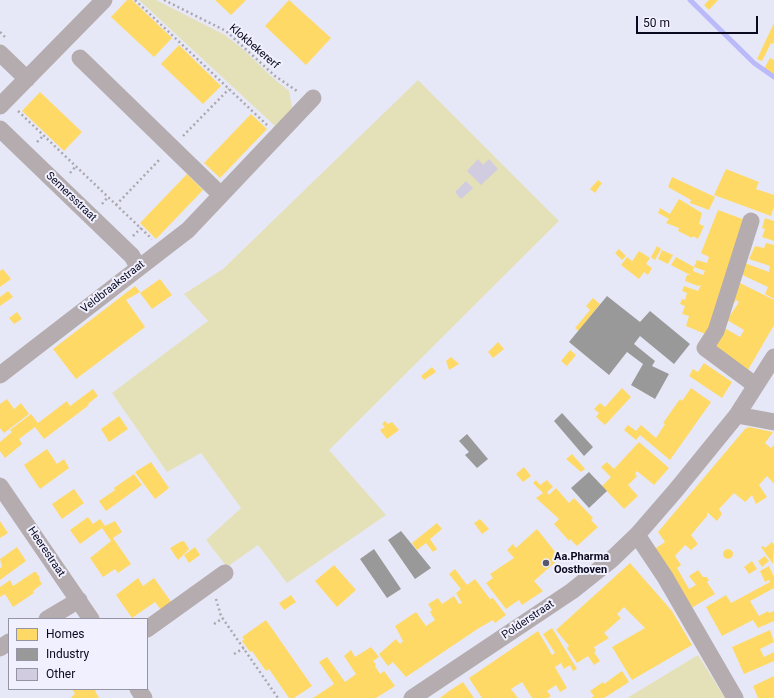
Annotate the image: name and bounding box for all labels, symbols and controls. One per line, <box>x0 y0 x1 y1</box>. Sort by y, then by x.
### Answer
scale bar <box>638 8 760 34</box>
text: 50 m <box>643 16 670 30</box>
street label: Klokbekererf <box>226 22 282 72</box>
street label: Semersstraat <box>43 169 99 225</box>
street label: Veldbraakstraat <box>79 258 147 316</box>
street label: Heerestraat <box>25 525 67 579</box>
place label: Aa.Pharma Oosthoven <box>554 550 609 576</box>
marker: Aa.Pharma Oosthoven <box>541 558 551 568</box>
street label: Polderstraat <box>499 598 557 642</box>
legend <box>8 618 148 690</box>
text: Homes <box>46 627 84 641</box>
text: Industry <box>46 647 89 661</box>
text: Other <box>46 667 75 681</box>

